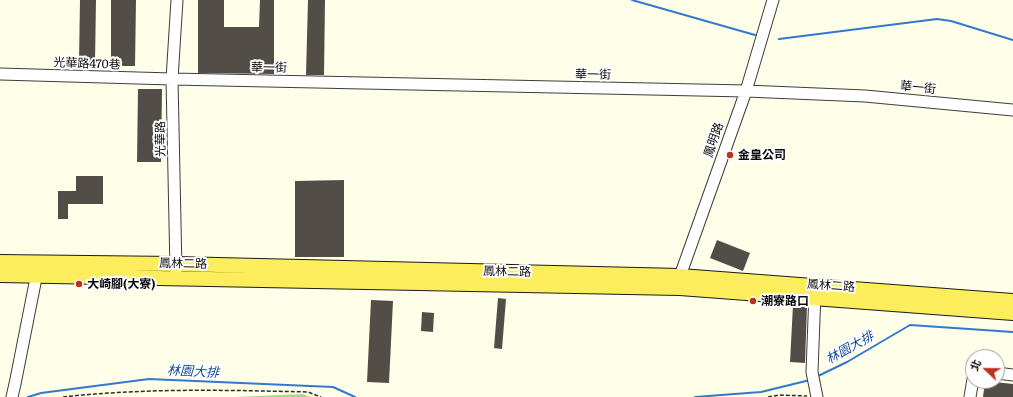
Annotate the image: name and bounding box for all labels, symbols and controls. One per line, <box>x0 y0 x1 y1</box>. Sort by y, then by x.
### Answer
street label: 光華路470巷 <box>53 56 121 72</box>
street label: 華一街 <box>251 60 287 76</box>
street label: 華一街 <box>575 67 611 83</box>
street label: 華一街 <box>899 79 937 97</box>
street label: 光華路 <box>153 121 169 157</box>
street label: 鳳明路 <box>701 121 727 159</box>
place label: 金皇公司 <box>738 148 786 162</box>
marker: 金皇公司 <box>725 150 735 160</box>
street label: 鳳林二路 <box>159 256 207 272</box>
street label: 鳳林二路 <box>483 264 531 280</box>
place label: 大崎腳(大寮) <box>87 277 156 291</box>
street label: 鳳林二路 <box>807 277 855 295</box>
marker: 大崎腳(大寮) <box>74 279 84 289</box>
place label: 潮寮路口 <box>761 294 809 308</box>
marker: 潮寮路口 <box>748 296 758 306</box>
water label: 林園大排 <box>823 329 877 367</box>
north arrow <box>965 349 1005 389</box>
text: 北 <box>965 357 984 373</box>
water label: 林園大排 <box>167 363 219 381</box>

